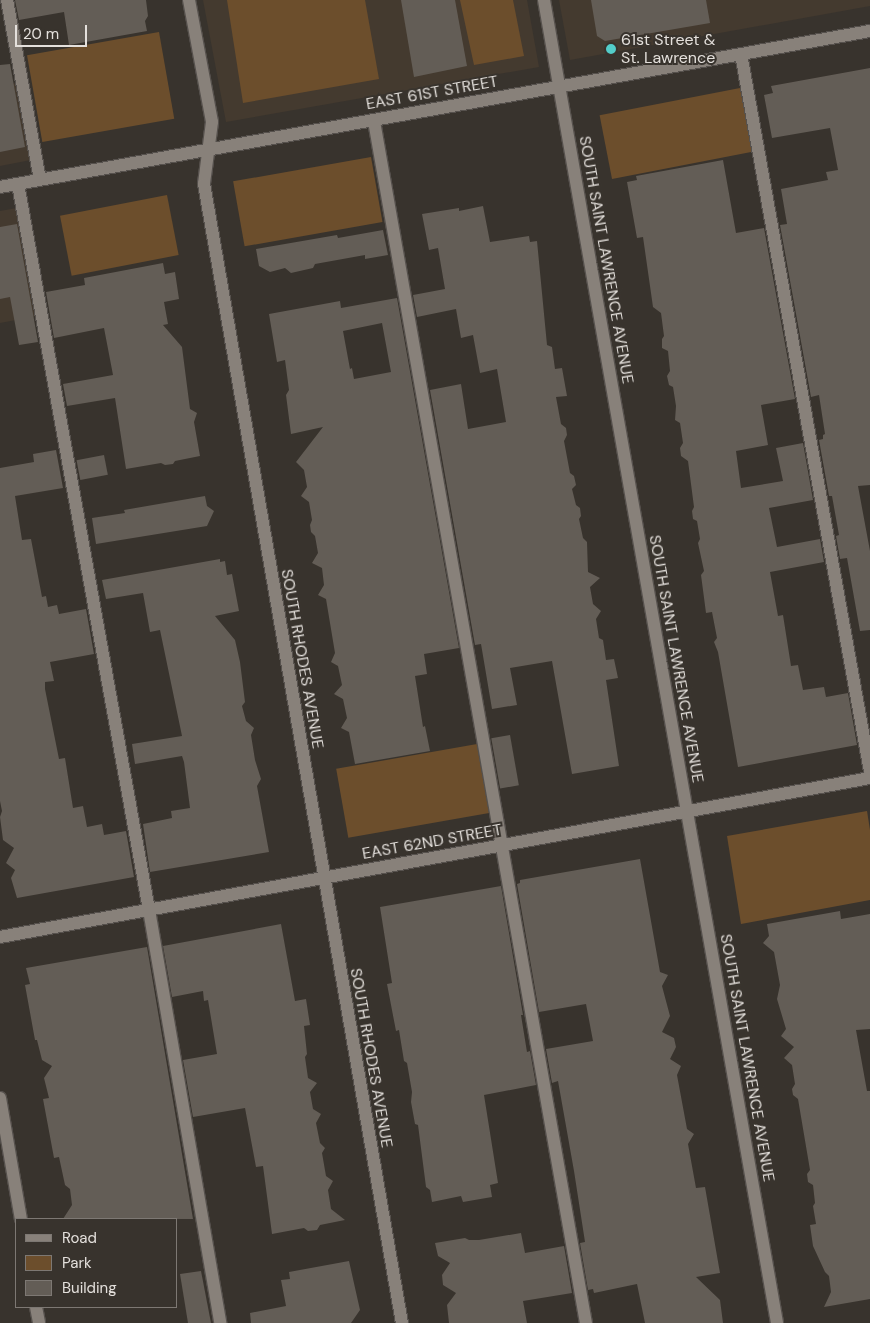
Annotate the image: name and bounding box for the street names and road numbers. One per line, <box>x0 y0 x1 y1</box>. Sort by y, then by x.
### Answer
street label: EAST 61ST STREET <box>364 72 500 114</box>
street label: SOUTH SAINT LAWRENCE AVENUE <box>575 135 637 385</box>
street label: SOUTH SAINT LAWRENCE AVENUE <box>645 534 707 784</box>
street label: SOUTH RHODES AVENUE <box>277 568 327 750</box>
street label: EAST 62ND STREET <box>361 820 503 864</box>
street label: SOUTH SAINT LAWRENCE AVENUE <box>716 933 778 1183</box>
street label: SOUTH RHODES AVENUE <box>346 967 396 1149</box>

